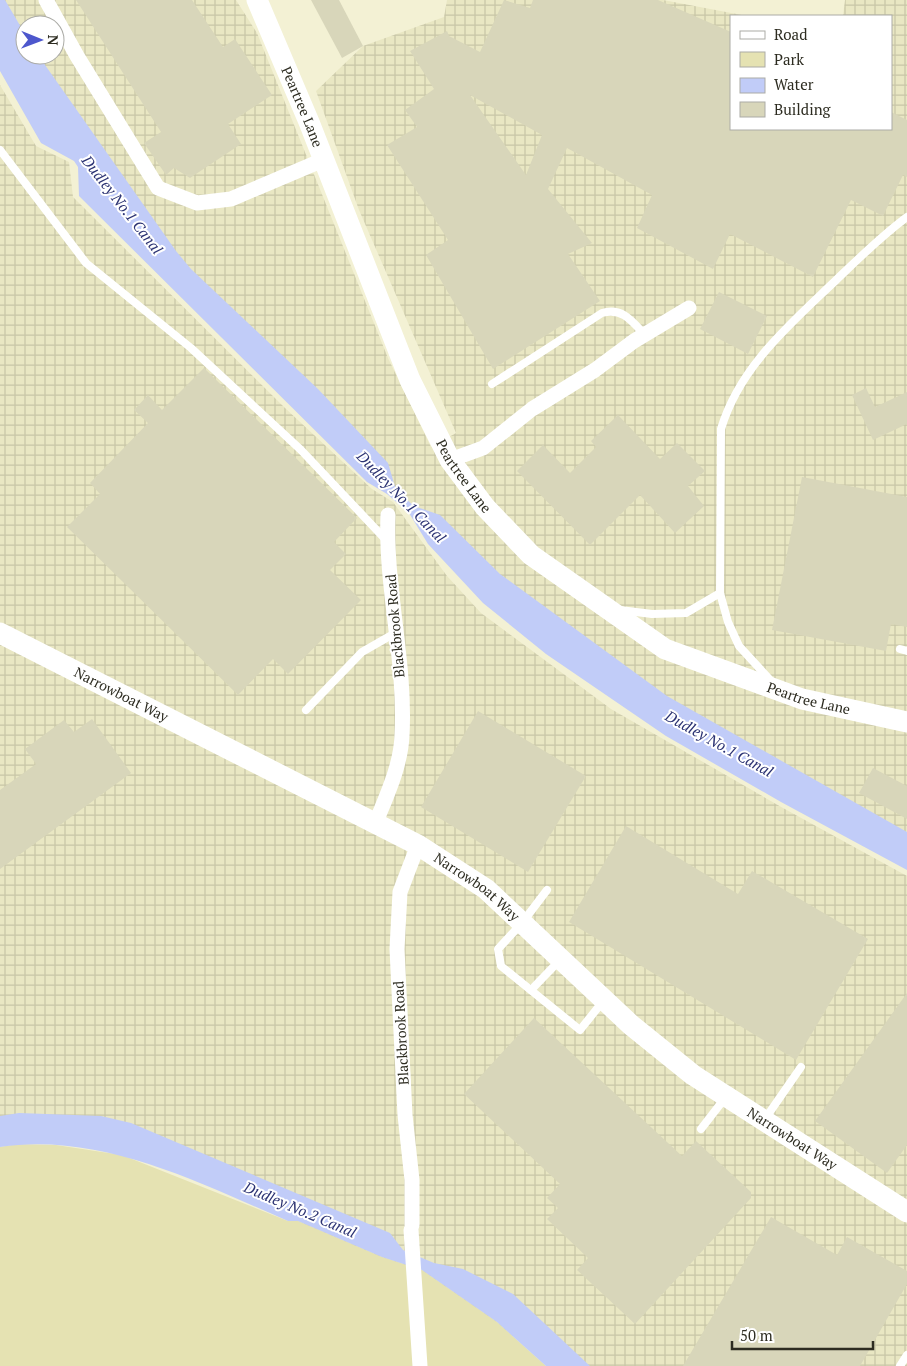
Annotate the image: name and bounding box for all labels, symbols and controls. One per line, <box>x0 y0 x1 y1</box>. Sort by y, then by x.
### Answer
north arrow <box>15 15 65 65</box>
legend <box>730 15 892 130</box>
text: Road <box>774 24 807 44</box>
text: N <box>44 35 63 46</box>
text: Park <box>774 49 804 69</box>
street label: Peartree Lane <box>277 63 328 150</box>
text: Water <box>774 74 814 94</box>
text: Building <box>774 99 832 119</box>
water label: Dudley No.1 Canal <box>77 150 168 259</box>
street label: Peartree Lane <box>432 436 496 517</box>
water label: Dudley No.1 Canal <box>352 445 451 547</box>
street label: Blackbrook Road <box>380 573 408 679</box>
street label: Narrowboat Way <box>71 662 173 726</box>
street label: Peartree Lane <box>765 677 852 718</box>
water label: Dudley No.1 Canal <box>661 705 778 781</box>
street label: Narrowboat Way <box>430 848 525 926</box>
street label: Blackbrook Road <box>388 980 413 1085</box>
street label: Narrowboat Way <box>744 1102 842 1174</box>
water label: Dudley No.2 Canal <box>240 1176 360 1242</box>
scale bar <box>732 1318 873 1350</box>
text: 50 m <box>740 1325 773 1345</box>

